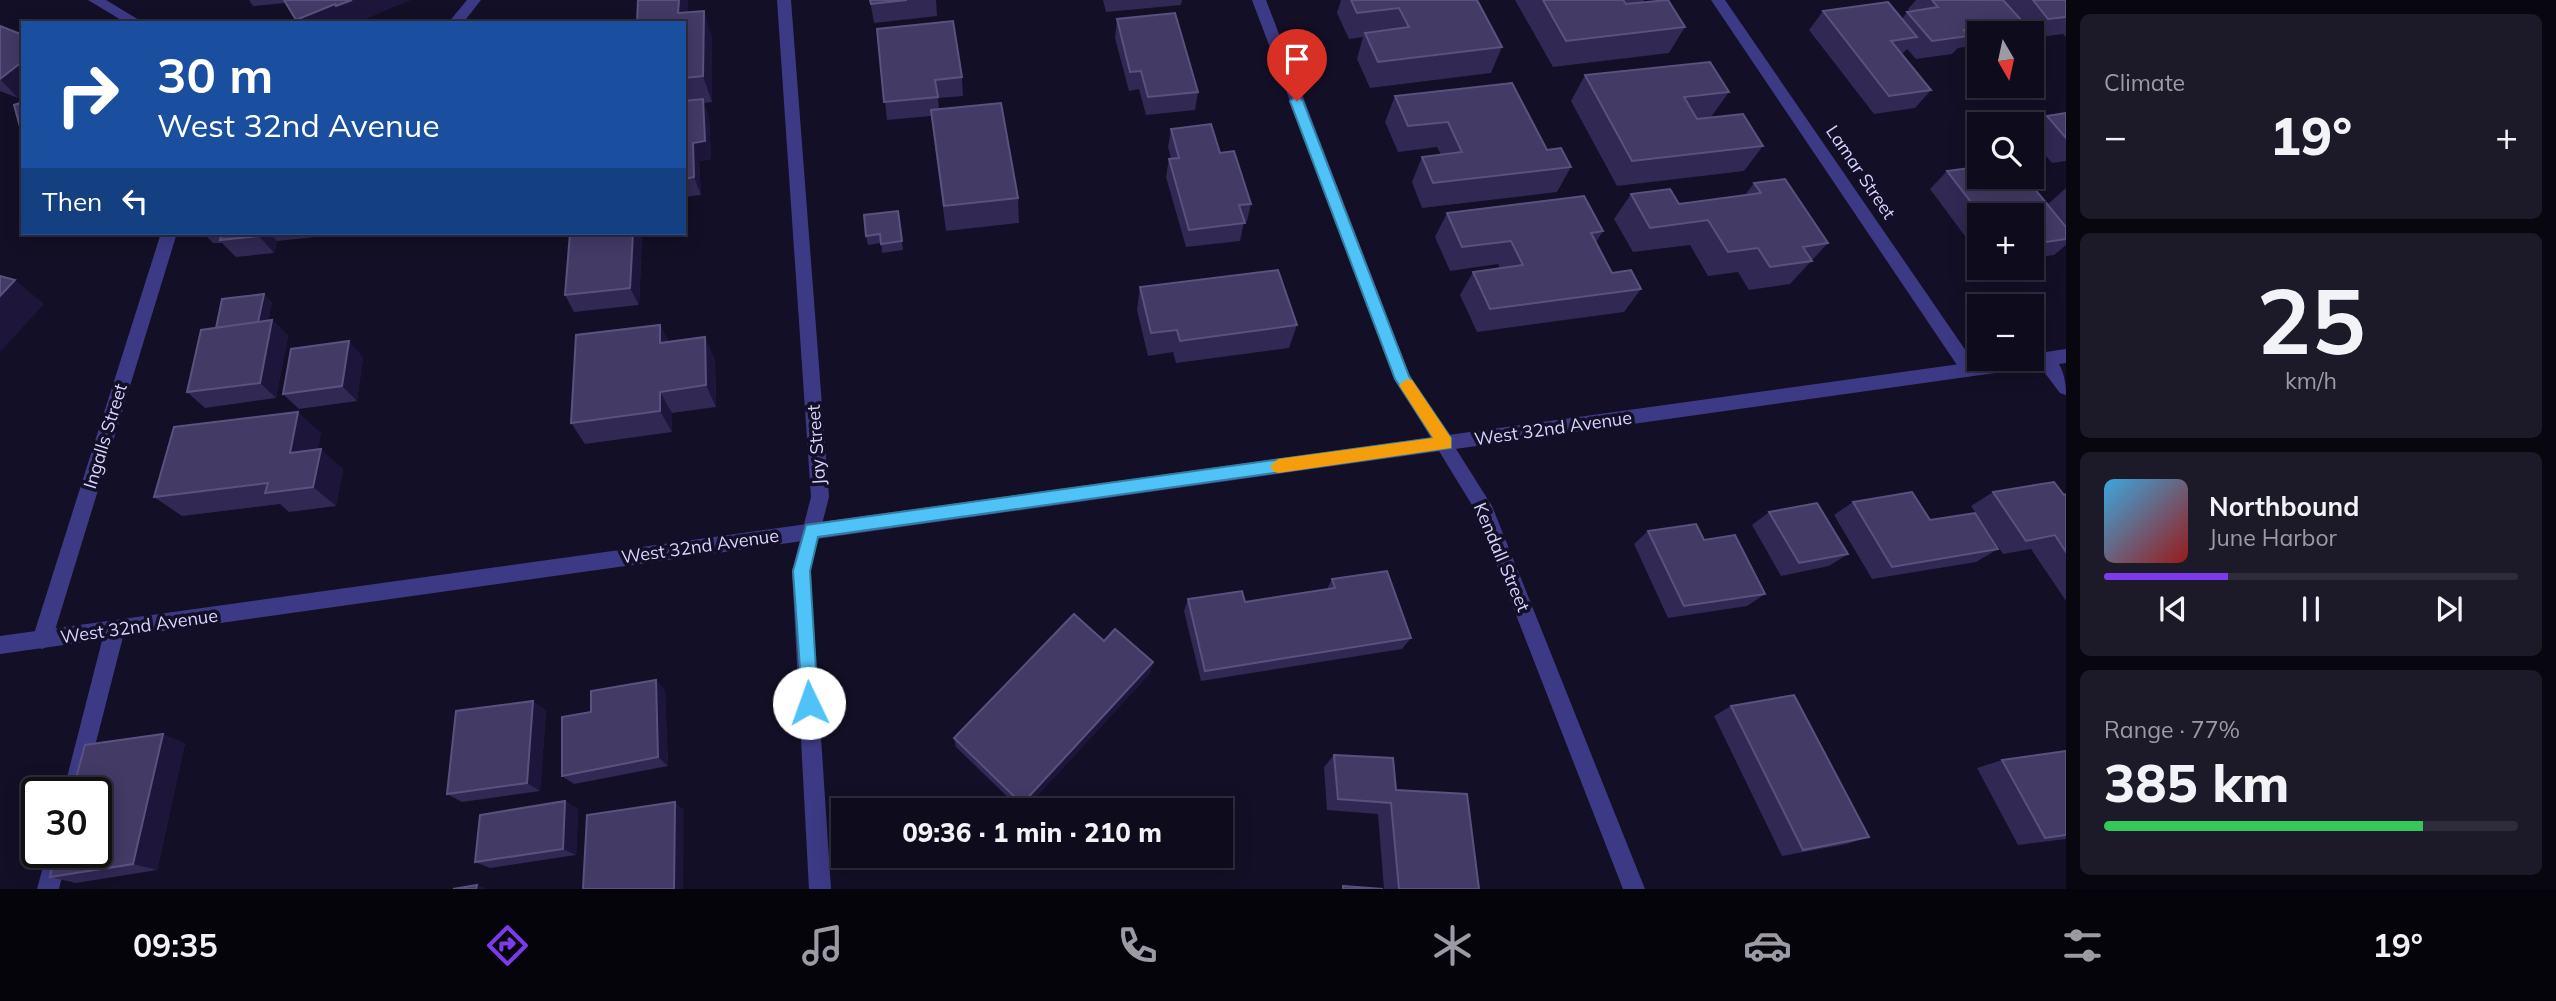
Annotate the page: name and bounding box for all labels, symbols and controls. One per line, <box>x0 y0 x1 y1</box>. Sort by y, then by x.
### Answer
north arrow <box>1967 21 2044 98</box>
map controls <box>1967 21 2044 371</box>
pin <box>1267 29 1327 101</box>
icon: arrive <box>1278 40 1316 78</box>
text: 30 m <box>157 44 273 105</box>
icon: right <box>42 49 133 140</box>
text: Climate <box>2104 68 2185 97</box>
text: 19° <box>2270 103 2352 168</box>
text: West 32nd Avenue <box>157 105 440 145</box>
button: search <box>1967 112 2044 189</box>
text: − <box>2104 112 2127 160</box>
text: + <box>2495 112 2518 160</box>
street label: Lamar Street <box>1821 121 1901 223</box>
icon: left <box>116 182 154 220</box>
text: Then <box>42 185 102 218</box>
button: + <box>1967 203 2044 280</box>
text: 25 <box>2256 263 2366 377</box>
button: − <box>1967 294 2044 371</box>
text: km/h <box>2285 366 2337 395</box>
street label: Ingalls Street <box>78 381 132 491</box>
street label: Jay Street <box>802 404 830 486</box>
street label: West 32nd Avenue <box>1473 406 1633 450</box>
text: Northbound <box>2209 490 2359 523</box>
street label: Kendall Street <box>1469 499 1535 615</box>
text: June Harbor <box>2209 523 2337 552</box>
street label: West 32nd Avenue <box>620 524 780 568</box>
icon: previous <box>2154 590 2192 628</box>
icon: pause <box>2292 590 2330 628</box>
icon: next <box>2430 590 2468 628</box>
street label: West 32nd Avenue <box>59 604 219 648</box>
position arrow <box>772 666 846 740</box>
text: Range · 77% <box>2104 715 2240 744</box>
text: 385 km <box>2104 750 2289 815</box>
speed limit sign: 30 <box>21 777 112 868</box>
text: 09:36 · 1 min · 210 m <box>902 816 1162 849</box>
icon: directions <box>483 921 532 970</box>
icon: music <box>798 921 847 970</box>
icon: phone <box>1113 921 1162 970</box>
icon: climate <box>1428 921 1477 970</box>
icon: car <box>1743 921 1792 970</box>
icon: filters <box>2058 921 2107 970</box>
text: 09:35 <box>133 925 218 965</box>
text: 19° <box>2372 925 2423 965</box>

